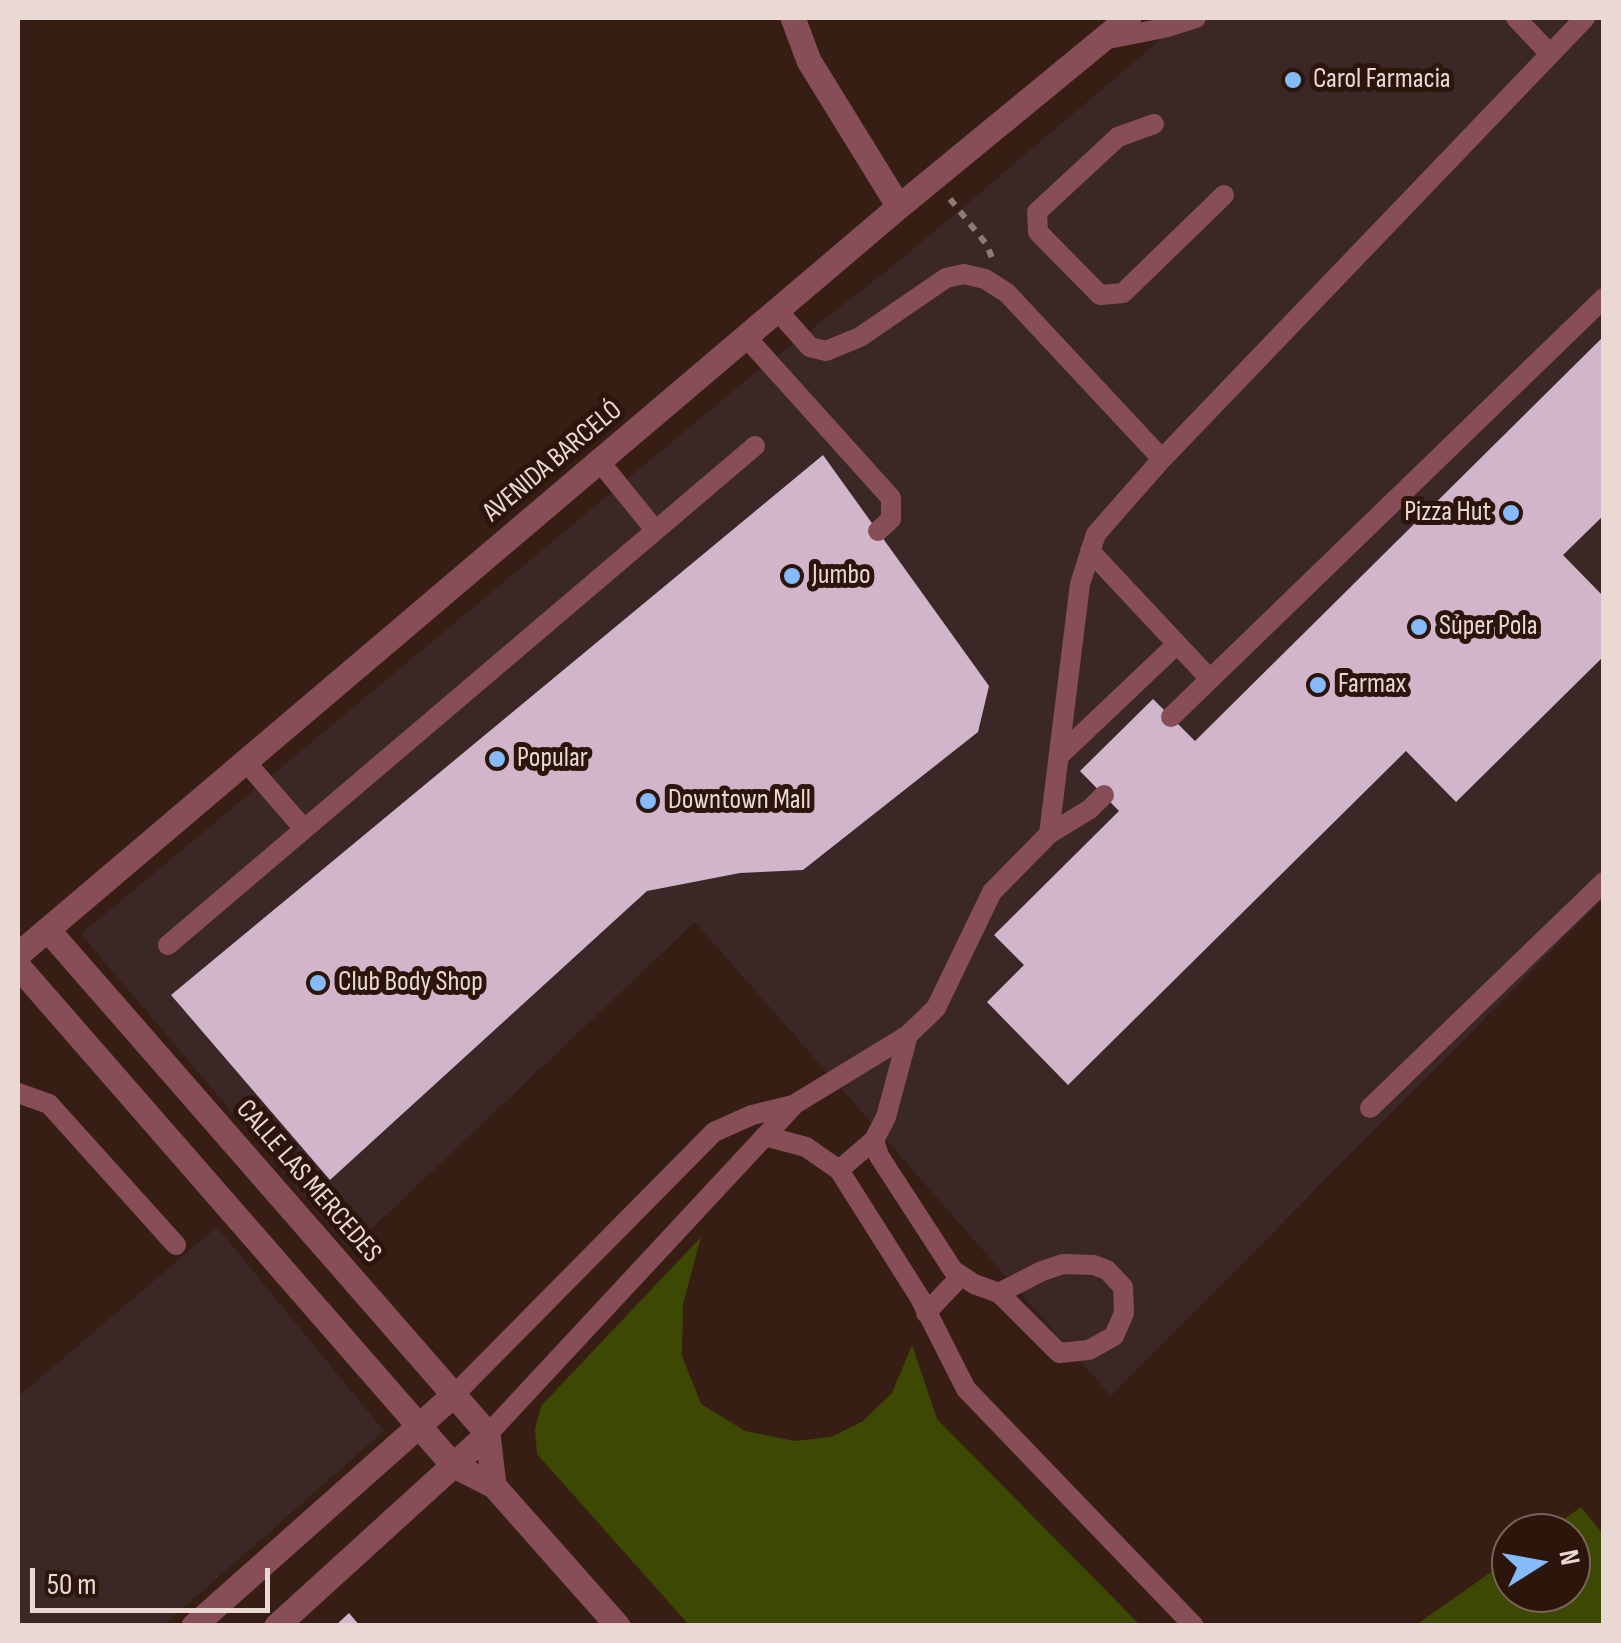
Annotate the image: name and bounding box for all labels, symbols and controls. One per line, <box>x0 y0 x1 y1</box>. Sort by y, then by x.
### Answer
place label: Carol Farmacia <box>1313 63 1451 97</box>
marker: Carol Farmacia <box>1282 69 1304 91</box>
street label: AVENIDA BARCELÓ <box>477 394 629 530</box>
place label: Pizza Hut <box>1404 496 1491 530</box>
marker: Pizza Hut <box>1500 502 1522 524</box>
place label: Jumbo <box>812 559 871 593</box>
marker: Jumbo <box>781 565 803 587</box>
place label: Súper Pola <box>1439 610 1537 644</box>
marker: Súper Pola <box>1408 616 1430 638</box>
place label: Farmax <box>1338 668 1406 702</box>
marker: Farmax <box>1307 674 1329 696</box>
place label: Popular <box>517 742 588 776</box>
marker: Popular <box>486 748 508 770</box>
place label: Downtown Mall <box>668 784 811 818</box>
marker: Downtown Mall <box>637 790 659 812</box>
place label: Club Body Shop <box>338 966 483 1000</box>
marker: Club Body Shop <box>307 972 329 994</box>
street label: CALLE LAS MERCEDES <box>228 1094 388 1270</box>
north arrow <box>1491 1513 1591 1613</box>
text: N <box>1551 1547 1587 1568</box>
scale bar <box>35 1548 275 1610</box>
text: 50 m <box>47 1567 96 1603</box>

